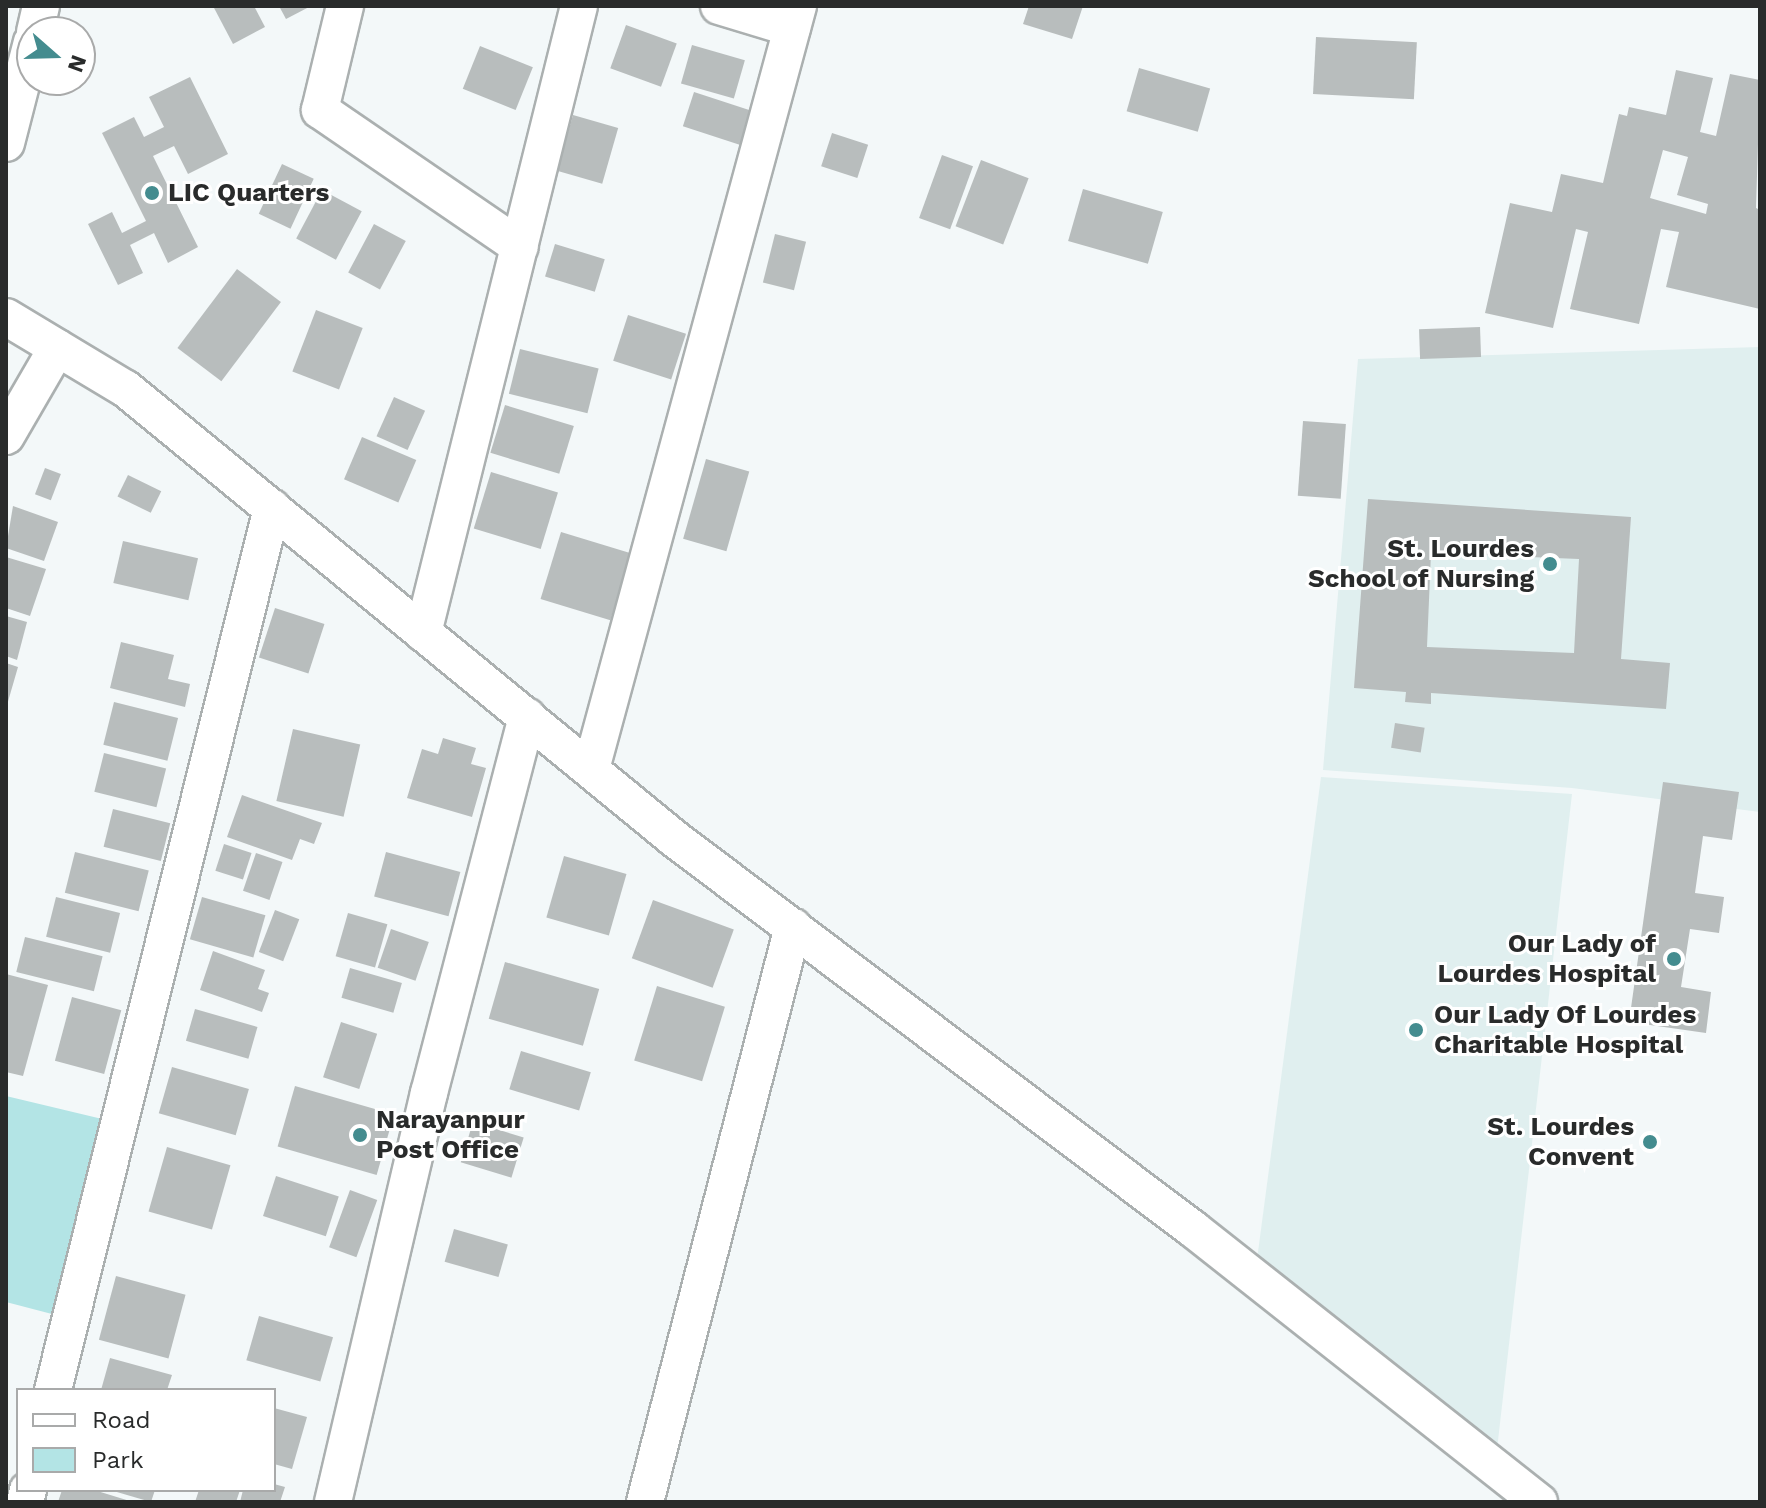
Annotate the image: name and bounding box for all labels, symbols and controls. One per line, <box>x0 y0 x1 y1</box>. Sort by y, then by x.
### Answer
north arrow <box>16 16 96 96</box>
text: N <box>63 52 92 76</box>
place label: LIC Quarters <box>168 177 329 209</box>
marker: LIC Quarters <box>143 184 161 202</box>
place label: St. Lourdes School of Nursing <box>1307 533 1534 594</box>
marker: St. Lourdes School of Nursing <box>1541 555 1559 573</box>
place label: Our Lady of Lourdes Hospital <box>1438 928 1656 990</box>
marker: Our Lady of Lourdes Hospital <box>1663 948 1685 970</box>
place label: Our Lady Of Lourdes Charitable Hospital <box>1434 999 1698 1060</box>
marker: Our Lady Of Lourdes Charitable Hospital <box>1405 1019 1427 1041</box>
place label: Narayanpur Post Office <box>376 1104 525 1166</box>
place label: St. Lourdes Convent <box>1487 1111 1634 1172</box>
marker: Narayanpur Post Office <box>351 1126 369 1144</box>
marker: St. Lourdes Convent <box>1641 1133 1659 1151</box>
legend <box>16 1388 276 1492</box>
text: Road <box>92 1406 151 1434</box>
text: Park <box>92 1446 144 1474</box>

